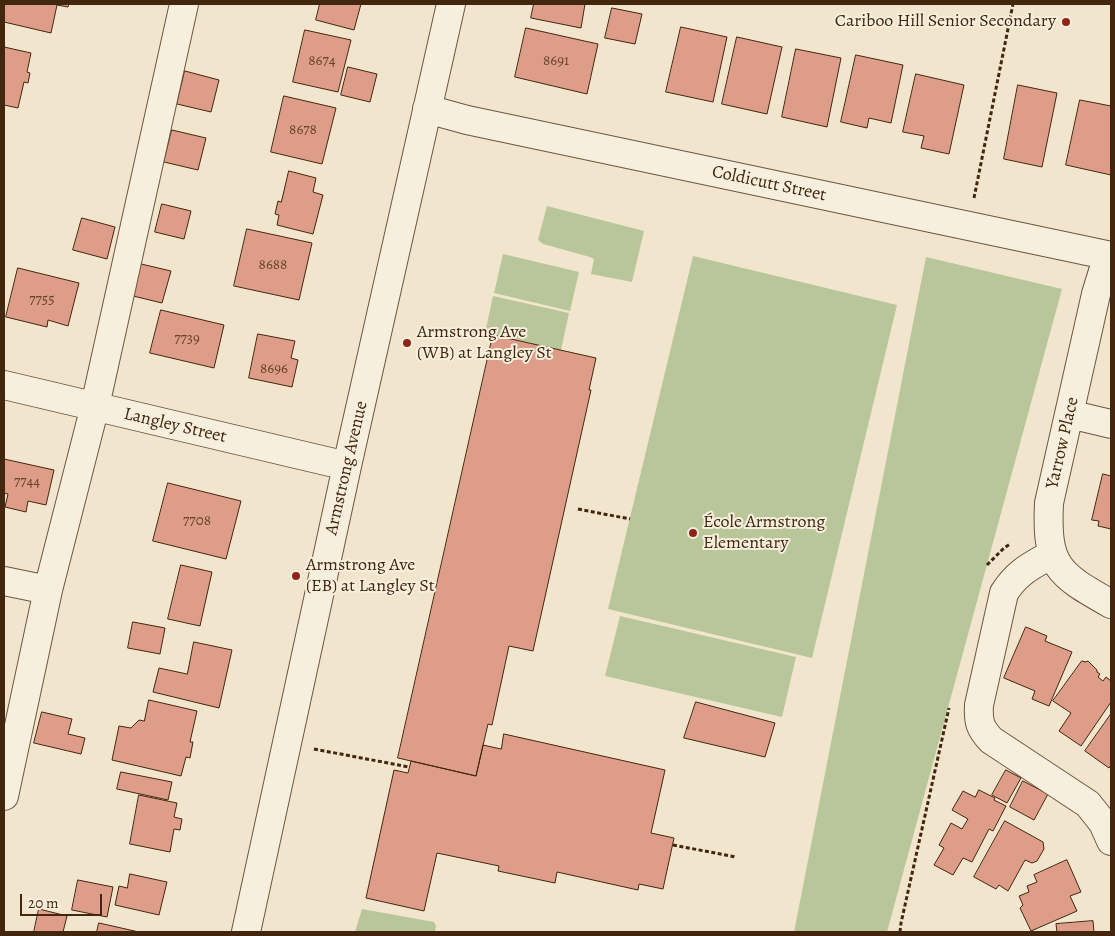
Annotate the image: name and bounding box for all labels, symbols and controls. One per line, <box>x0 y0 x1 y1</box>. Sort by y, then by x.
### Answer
place label: Cariboo Hill Senior Secondary <box>835 11 1056 33</box>
marker: Cariboo Hill Senior Secondary <box>1060 16 1072 28</box>
house number: 8674 <box>308 52 336 70</box>
house number: 8691 <box>543 52 569 70</box>
house number: 8678 <box>289 121 317 139</box>
street label: Coldicutt Street <box>710 161 828 207</box>
house number: 8688 <box>259 256 287 274</box>
house number: 7755 <box>29 291 55 309</box>
place label: Armstrong Ave (WB) at Langley St <box>417 322 552 364</box>
house number: 7739 <box>174 330 200 348</box>
marker: Armstrong Ave (WB) at Langley St <box>401 337 413 349</box>
house number: 8696 <box>260 360 288 378</box>
street label: Yarrow Place <box>1042 395 1084 491</box>
street label: Armstrong Avenue <box>321 399 373 537</box>
street label: Langley Street <box>122 404 228 448</box>
house number: 7744 <box>14 473 40 491</box>
house number: 7708 <box>183 512 211 530</box>
place label: École Armstrong Elementary <box>703 512 825 554</box>
marker: École Armstrong Elementary <box>687 527 699 539</box>
place label: Armstrong Ave (EB) at Langley St <box>306 555 435 598</box>
marker: Armstrong Ave (EB) at Langley St <box>290 570 302 582</box>
scale bar <box>22 884 105 916</box>
text: 20 m <box>28 893 59 913</box>

